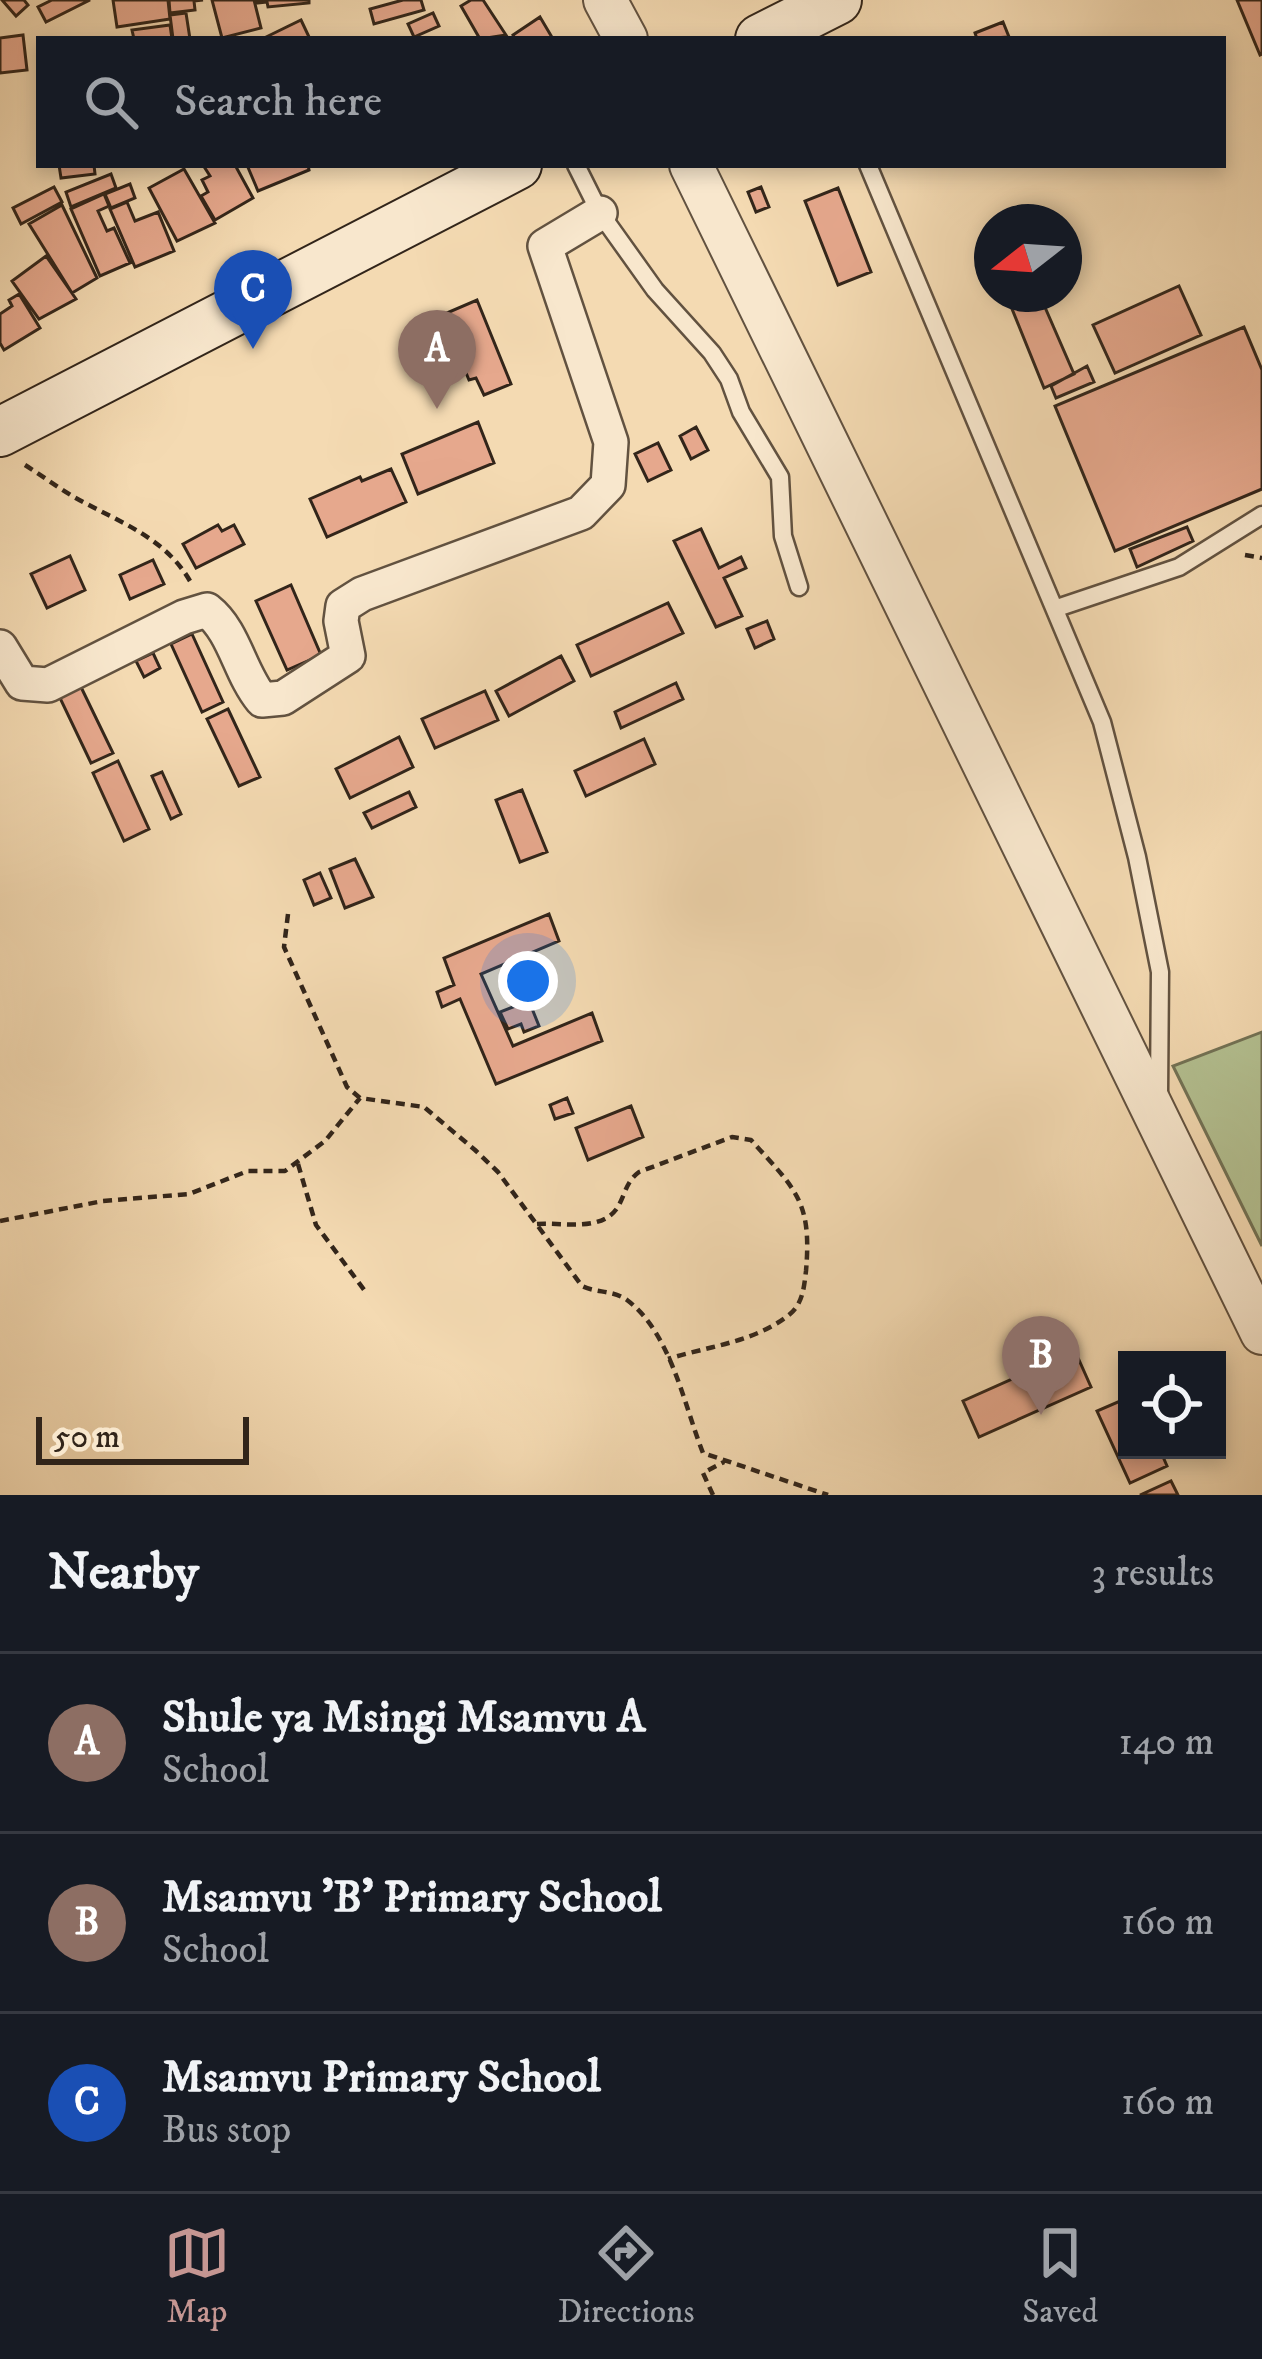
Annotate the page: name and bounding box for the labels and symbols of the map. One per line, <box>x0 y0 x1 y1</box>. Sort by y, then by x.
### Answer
north arrow <box>974 204 1082 312</box>
pin: C <box>214 250 292 349</box>
pin: A <box>398 310 476 409</box>
your location <box>498 951 558 1011</box>
pin: B <box>1002 1316 1080 1415</box>
scale bar <box>36 1411 249 1464</box>

